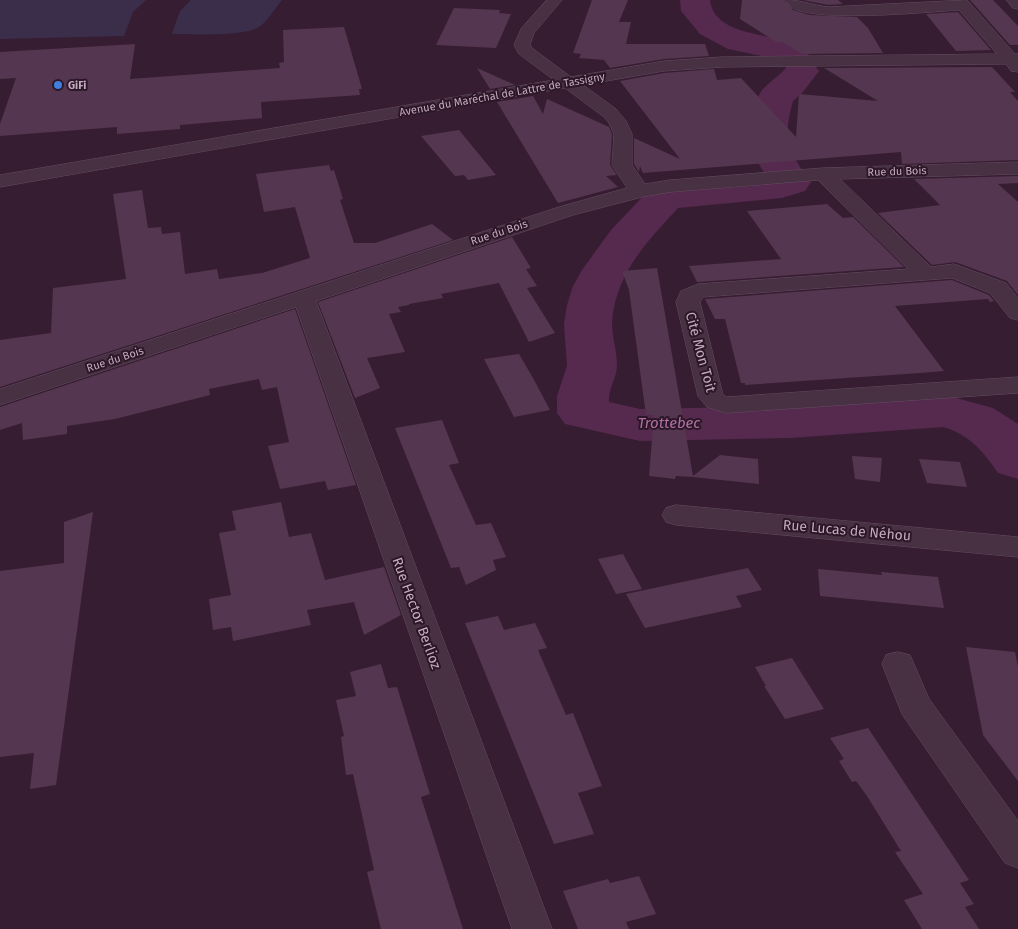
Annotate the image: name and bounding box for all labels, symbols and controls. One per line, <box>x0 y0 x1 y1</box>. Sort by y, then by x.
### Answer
street label: Avenue du Maréchal de Lattre de Tassigny <box>398 70 606 119</box>
marker: GiFi <box>52 79 64 91</box>
place label: GiFi <box>68 79 86 92</box>
street label: Rue du Bois <box>867 164 927 179</box>
street label: Rue du Bois <box>469 217 529 248</box>
street label: Cité Mon Toit <box>682 310 720 395</box>
street label: Rue du Bois <box>85 344 145 375</box>
water label: Trottebec <box>638 414 701 432</box>
street label: Rue Lucas de Néhou <box>782 516 912 545</box>
street label: Rue Hector Berlioz <box>388 555 445 671</box>

